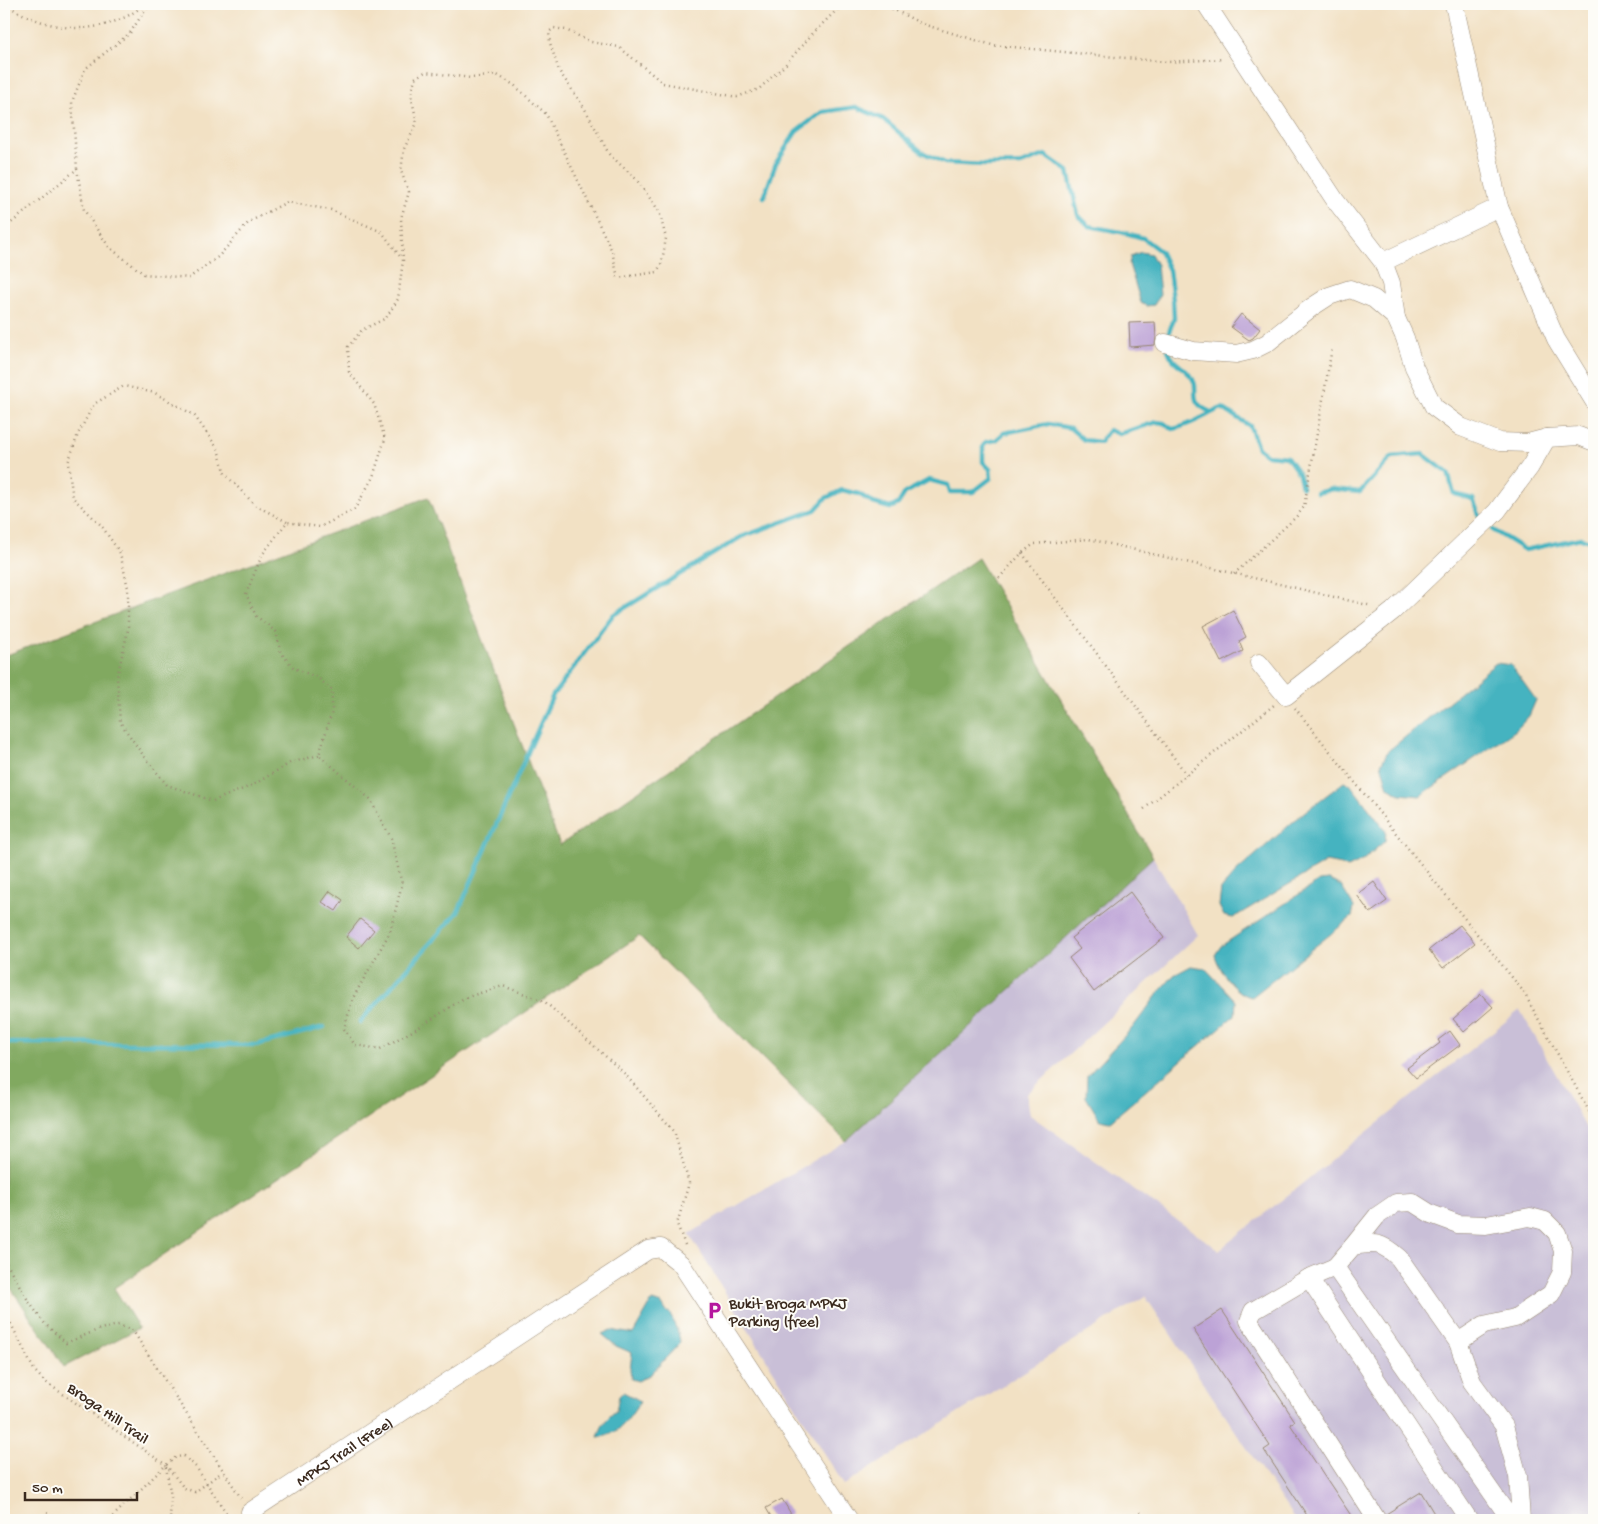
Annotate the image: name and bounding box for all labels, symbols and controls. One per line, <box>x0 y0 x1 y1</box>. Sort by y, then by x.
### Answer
place label: Bukit Broga MPKJ Parking (free) <box>728 1296 848 1333</box>
parking icon: Bukit Broga MPKJ Parking (free) <box>705 1301 725 1321</box>
street label: Broga Hill Trail <box>62 1379 151 1450</box>
street label: MPKJ Trail (Free) <box>293 1415 397 1492</box>
scale bar <box>25 1469 138 1501</box>
text: 50 m <box>32 1480 63 1498</box>

